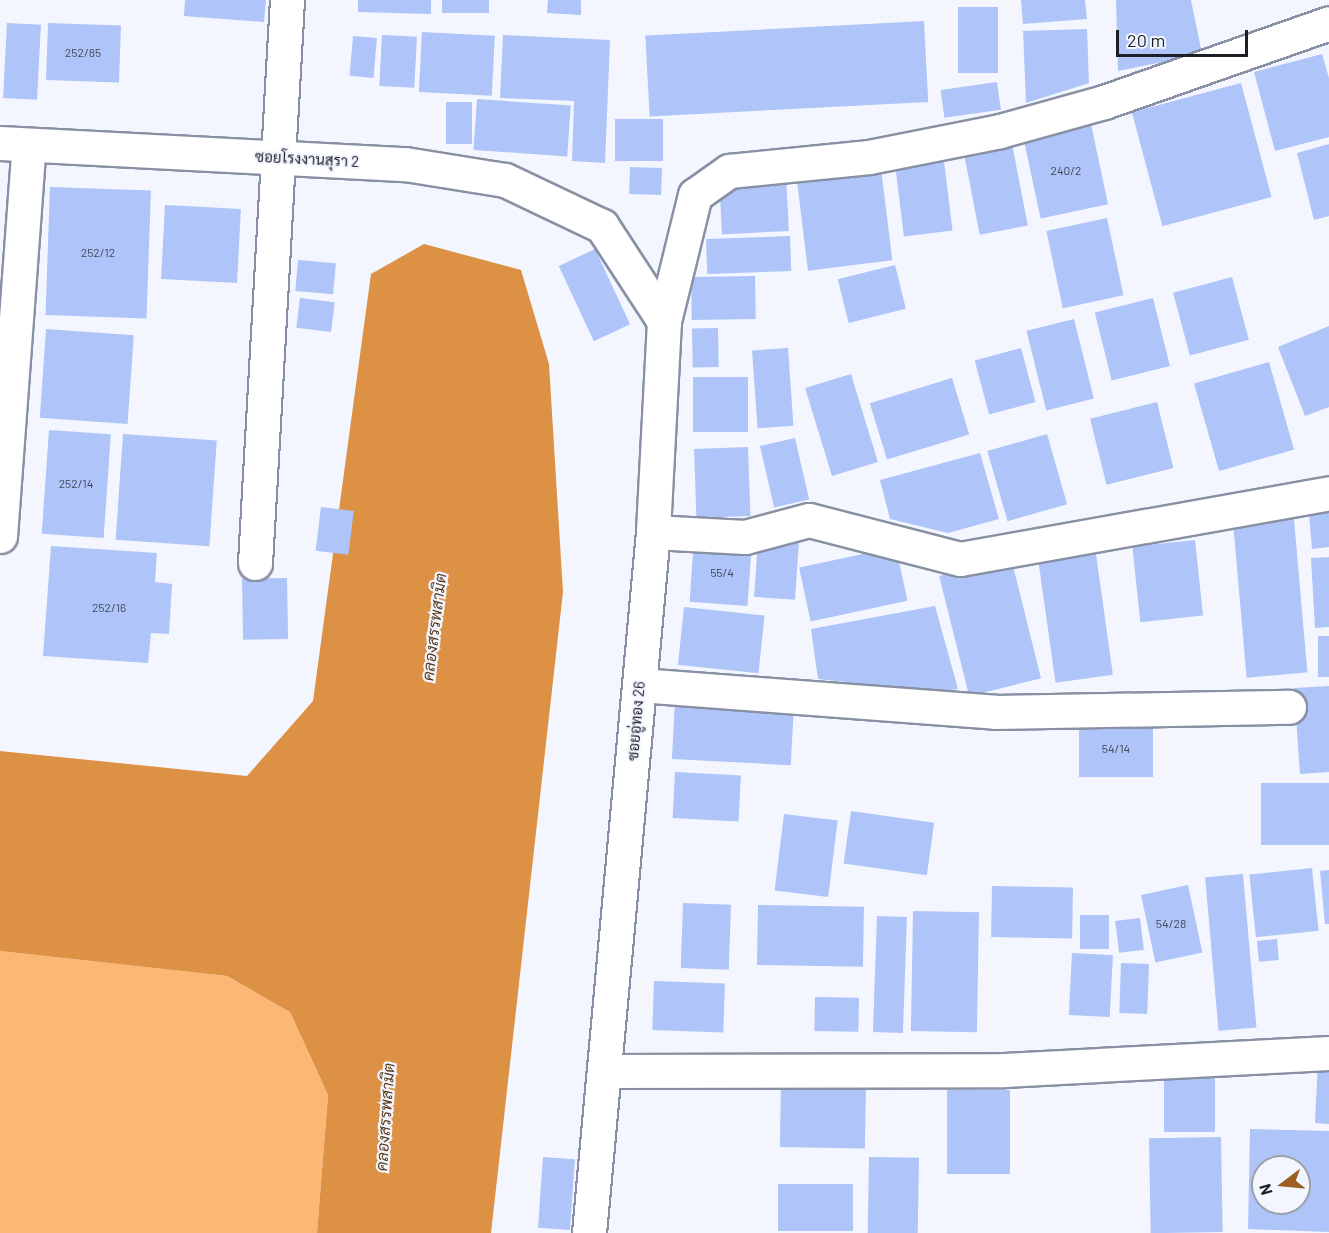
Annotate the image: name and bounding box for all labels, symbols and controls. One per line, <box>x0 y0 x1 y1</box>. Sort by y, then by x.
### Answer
scale bar <box>1119 18 1251 56</box>
text: 20 m <box>1127 29 1165 51</box>
house number: 252/85 <box>65 46 101 60</box>
street label: ซอยโรงงานสุรา 2 <box>254 147 360 171</box>
house number: 240/2 <box>1050 164 1082 178</box>
house number: 252/12 <box>81 246 115 260</box>
house number: 252/14 <box>59 477 93 491</box>
house number: 55/4 <box>710 566 734 580</box>
water label: คลองสรรพสามิต <box>418 572 450 682</box>
house number: 252/16 <box>92 601 126 615</box>
street label: ซอยอู่ทอง 26 <box>624 681 648 761</box>
house number: 54/14 <box>1102 742 1130 756</box>
house number: 54/28 <box>1156 917 1186 931</box>
water label: คลองสรรพสามิต <box>372 1062 398 1172</box>
north arrow <box>1251 1155 1311 1215</box>
text: N <box>1255 1182 1276 1197</box>

